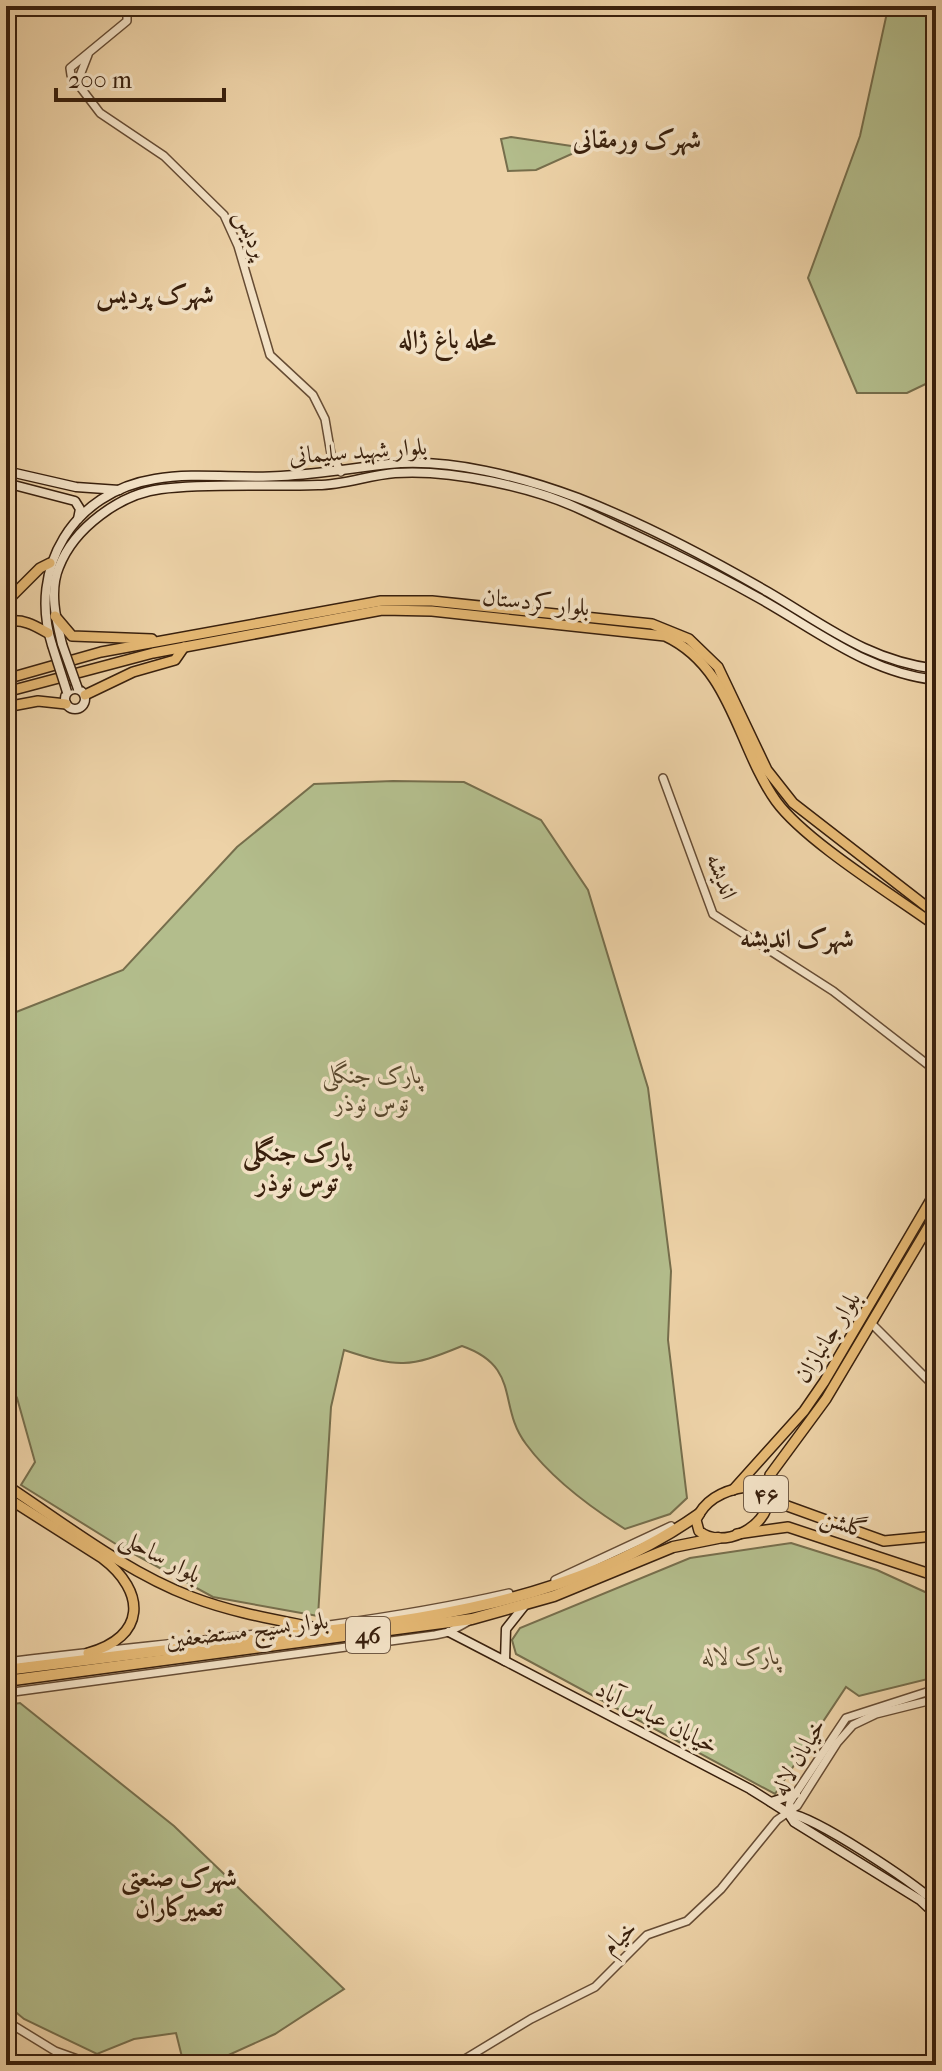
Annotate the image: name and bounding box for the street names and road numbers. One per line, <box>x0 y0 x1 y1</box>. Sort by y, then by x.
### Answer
street label: پردیس <box>227 205 276 266</box>
street label: بلوار شهید سلیمانی <box>288 432 428 471</box>
street label: بلوار کردستان <box>481 582 591 623</box>
street label: اندیشه <box>701 849 743 903</box>
street label: بلوار جانبازان <box>788 1286 867 1389</box>
road number: ۴۶ <box>744 1476 788 1512</box>
street label: گلشن <box>817 1501 871 1546</box>
street label: بلوار ساحلی <box>114 1523 206 1592</box>
street label: بلوار بسیج مستضعفین <box>164 1606 331 1661</box>
road number: 46 <box>346 1617 390 1653</box>
street label: خیابان عباس آباد <box>591 1674 723 1760</box>
street label: خیابان لاله <box>765 1713 831 1801</box>
street label: خیام <box>596 1914 647 1965</box>

